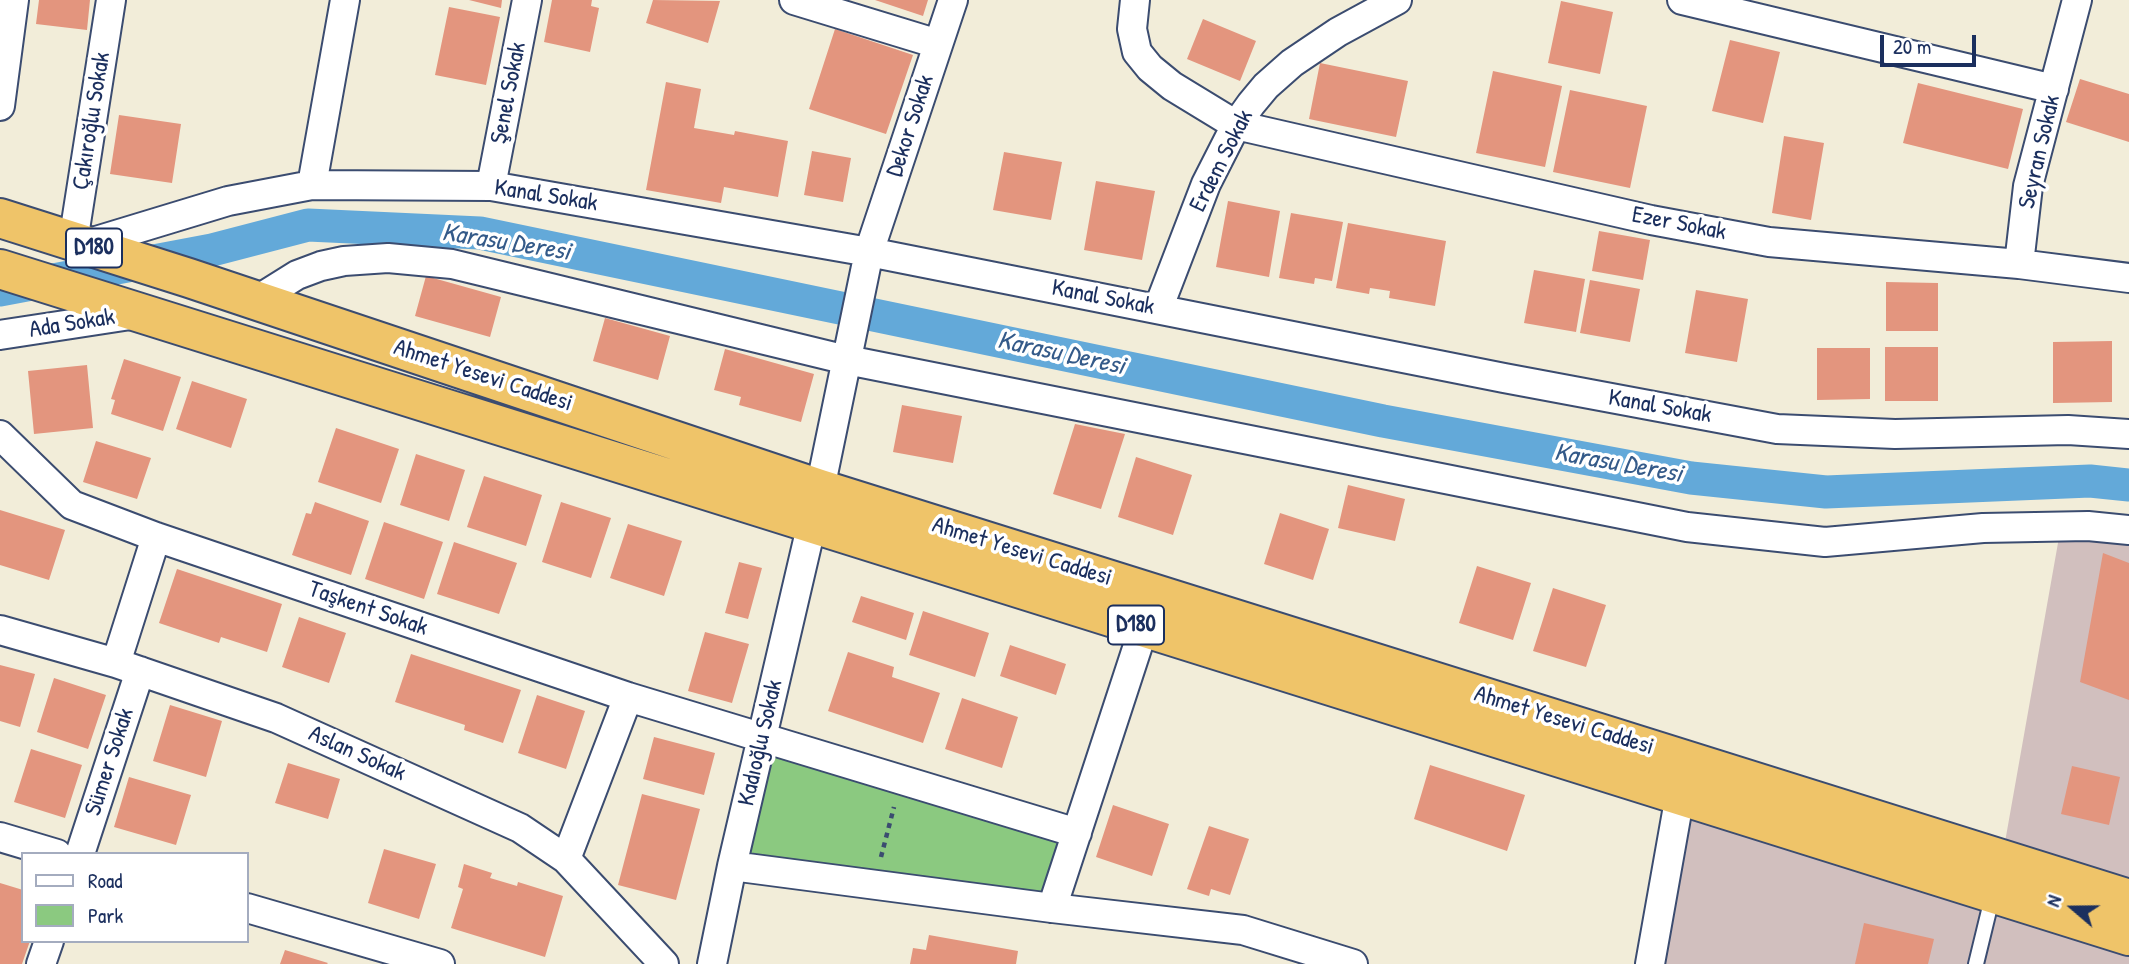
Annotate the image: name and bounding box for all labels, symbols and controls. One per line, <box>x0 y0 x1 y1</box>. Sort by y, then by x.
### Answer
scale bar <box>1884 21 1980 65</box>
text: 20 m <box>1893 32 1931 61</box>
street label: Şenel Sokak <box>485 40 533 146</box>
street label: Çakıroğlu Sokak <box>67 50 117 192</box>
street label: Dekor Sokak <box>881 71 941 181</box>
street label: Seyran Sokak <box>2013 92 2067 212</box>
street label: Erdem Sokak <box>1184 105 1260 217</box>
street label: Kanal Sokak <box>492 174 600 218</box>
street label: Ezer Sokak <box>1630 201 1728 247</box>
water label: Karasu Deresi <box>440 217 572 269</box>
road number: D180 <box>66 229 122 268</box>
street label: Kanal Sokak <box>1049 274 1157 322</box>
street label: Ada Sokak <box>27 303 117 345</box>
water label: Karasu Deresi <box>995 325 1127 383</box>
street label: Ahmet Yesevi Caddesi <box>390 334 576 418</box>
street label: Kanal Sokak <box>1606 384 1714 430</box>
water label: Karasu Deresi <box>1552 437 1684 491</box>
street label: Ahmet Yesevi Caddesi <box>929 511 1115 593</box>
street label: Taşkent Sokak <box>305 575 431 643</box>
road number: D180 <box>1108 606 1164 645</box>
street label: Kadıoğlu Sokak <box>733 677 789 809</box>
street label: Ahmet Yesevi Caddesi <box>1471 680 1657 762</box>
street label: Sümer Sokak <box>79 705 141 819</box>
street label: Aslan Sokak <box>304 720 410 788</box>
legend <box>21 852 248 943</box>
text: Road <box>88 866 122 895</box>
north arrow <box>2038 873 2108 943</box>
text: N <box>2039 892 2067 910</box>
text: Park <box>88 901 123 930</box>

